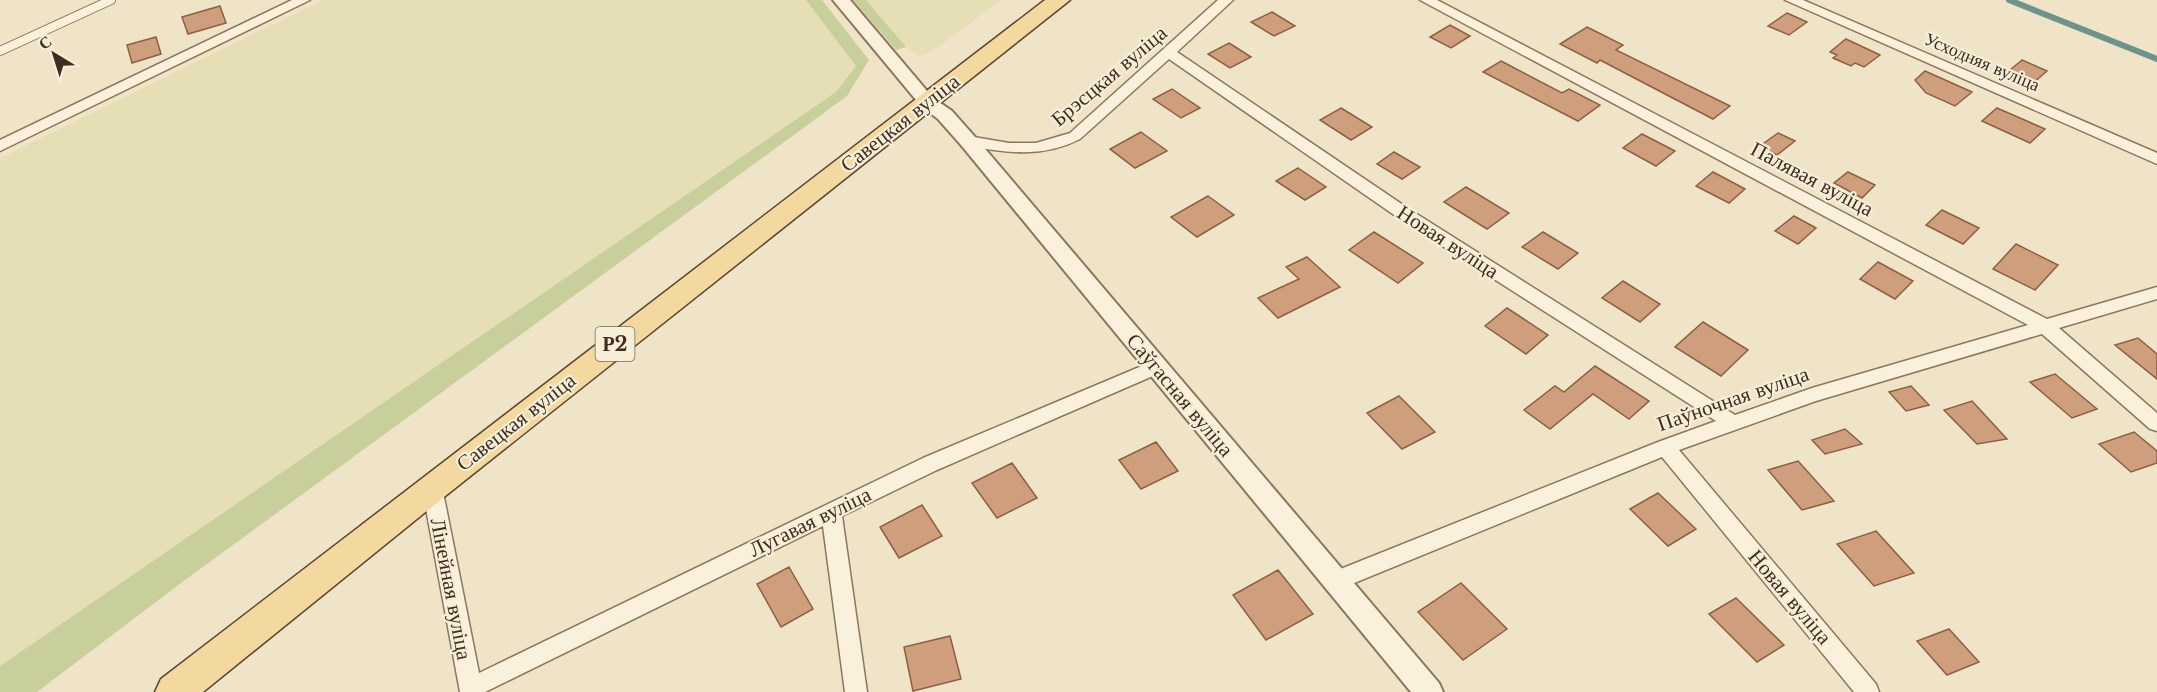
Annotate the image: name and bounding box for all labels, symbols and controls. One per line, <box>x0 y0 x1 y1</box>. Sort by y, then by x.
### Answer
street label: Брэсцкая вуліца <box>1046 20 1173 132</box>
north arrow <box>24 24 84 84</box>
street label: Усходняя вуліца <box>1921 28 2043 96</box>
text: С <box>34 31 55 54</box>
street label: Савецкая вуліца <box>835 68 965 178</box>
street label: Палявая вуліца <box>1746 136 1878 223</box>
street label: Новая вуліца <box>1392 200 1504 285</box>
road number: Р2 <box>596 327 634 361</box>
street label: Саўгасная вуліца <box>1121 328 1240 462</box>
street label: Паўночная вуліца <box>1654 361 1813 437</box>
street label: Савецкая вуліца <box>451 367 581 477</box>
street label: Лугавая вуліца <box>745 481 876 563</box>
street label: Лінейная вуліца <box>425 516 478 663</box>
street label: Новая вуліца <box>1743 544 1838 650</box>

